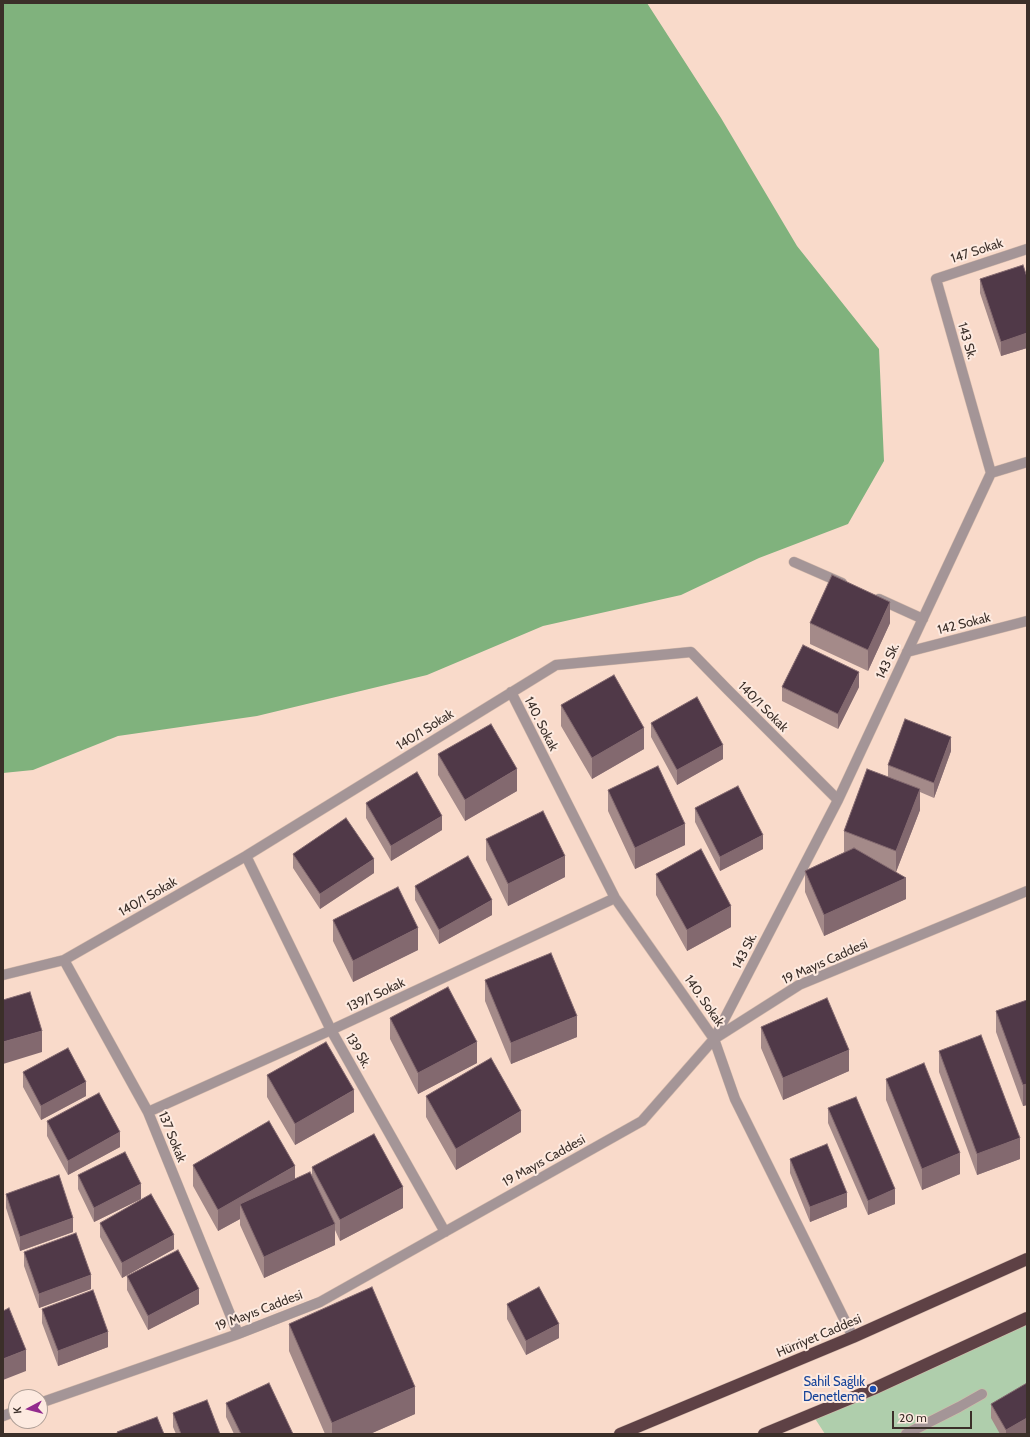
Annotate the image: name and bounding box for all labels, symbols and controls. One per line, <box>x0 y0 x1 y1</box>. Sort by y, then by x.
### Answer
street label: 147 Sokak <box>949 235 1005 267</box>
street label: 143 Sk. <box>954 321 980 361</box>
street label: 142 Sokak <box>936 610 992 638</box>
street label: 143 Sk. <box>873 641 903 681</box>
street label: 140/1 Sokak <box>735 679 791 735</box>
street label: 140. Sokak <box>521 694 561 754</box>
street label: 140/1 Sokak <box>393 706 457 754</box>
street label: 140/1 Sokak <box>116 874 180 920</box>
street label: 143 Sk. <box>729 931 761 971</box>
street label: 19 Mayıs Caddesi <box>780 936 870 988</box>
street label: 140. Sokak <box>681 972 727 1030</box>
street label: 139/1 Sokak <box>345 975 407 1015</box>
street label: 139 Sk. <box>342 1031 374 1071</box>
street label: 137 Sokak <box>155 1109 189 1165</box>
street label: 19 Mayıs Caddesi <box>500 1132 588 1190</box>
street label: 19 Mayıs Caddesi <box>213 1287 305 1335</box>
street label: Hürriyet Caddesi <box>774 1311 864 1361</box>
place label: Sahil Sağlık Denetleme <box>803 1374 865 1405</box>
marker: Sahil Sağlık Denetleme <box>868 1384 878 1394</box>
north arrow <box>8 1389 48 1429</box>
scale bar <box>894 1403 974 1429</box>
text: K <box>10 1406 24 1415</box>
text: 20 m <box>899 1410 927 1425</box>

